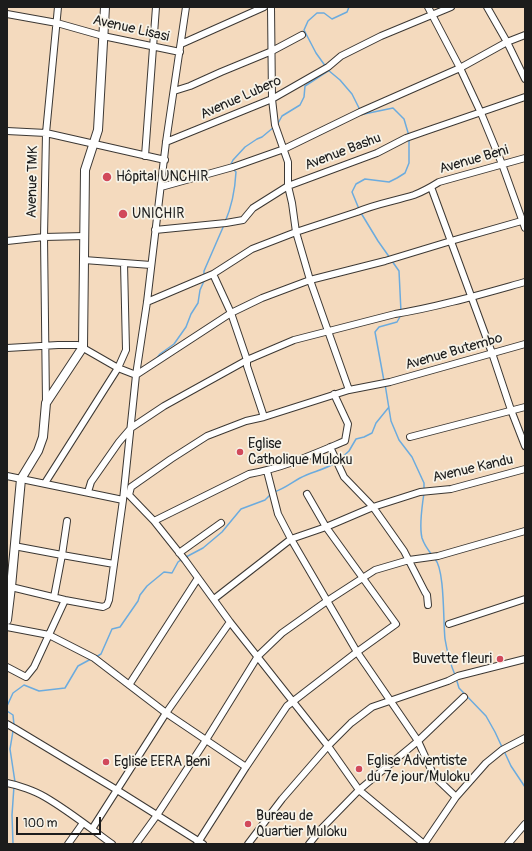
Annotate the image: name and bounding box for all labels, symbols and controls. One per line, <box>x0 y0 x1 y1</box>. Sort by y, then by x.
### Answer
street label: Avenue Lisasi <box>91 12 171 46</box>
street label: Avenue Lubero <box>198 73 284 123</box>
street label: Avenue Bashu <box>302 130 384 174</box>
street label: Avenue Beni <box>438 142 510 178</box>
street label: Avenue TMK <box>24 146 42 218</box>
place label: Hôpital UNCHIR <box>116 169 208 185</box>
marker: Hôpital UNCHIR <box>101 171 113 183</box>
place label: UNICHIR <box>132 206 184 222</box>
marker: UNICHIR <box>117 208 129 220</box>
street label: Avenue Butembo <box>403 330 505 374</box>
place label: Eglise Catholique Muloku <box>248 436 353 468</box>
marker: Eglise Catholique Muloku <box>235 447 245 457</box>
street label: Avenue Kandu <box>431 452 515 486</box>
place label: Buvette fleuri <box>412 651 492 667</box>
marker: Buvette fleuri <box>495 654 505 664</box>
place label: Eglise Adventiste du 7e jour/Muloku <box>367 753 470 786</box>
place label: Eglise EERA Beni <box>114 754 210 770</box>
marker: Eglise EERA Beni <box>101 757 111 767</box>
marker: Eglise Adventiste du 7e jour/Muloku <box>354 764 364 774</box>
place label: Bureau de Quartier Muloku <box>256 808 347 840</box>
scale bar <box>18 809 103 835</box>
text: 100 m <box>23 816 57 831</box>
marker: Bureau de Quartier Muloku <box>243 819 253 829</box>

